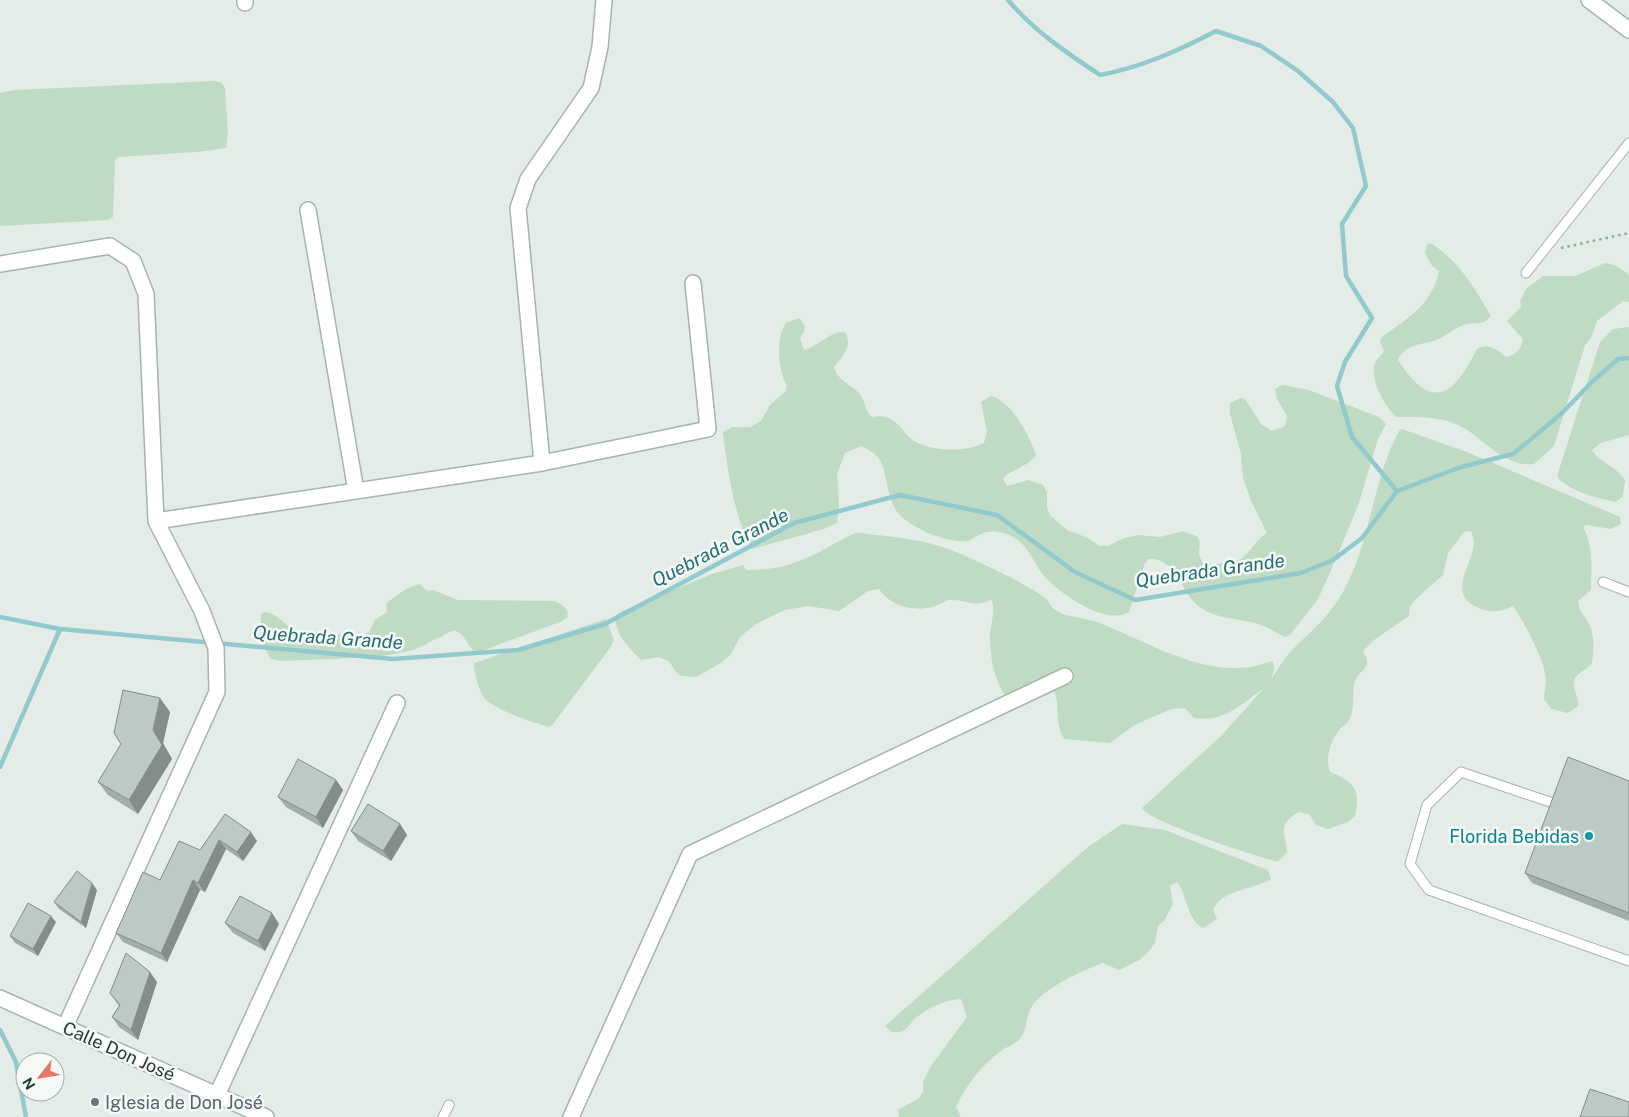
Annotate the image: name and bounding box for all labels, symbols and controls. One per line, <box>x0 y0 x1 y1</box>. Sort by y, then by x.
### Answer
water label: Quebrada Grande <box>648 503 792 591</box>
water label: Quebrada Grande <box>1134 549 1286 591</box>
water label: Quebrada Grande <box>252 621 404 653</box>
place label: Florida Bebidas <box>1449 826 1579 847</box>
marker: Florida Bebidas <box>1583 830 1595 842</box>
street label: Calle Don José <box>60 1017 178 1085</box>
north arrow <box>15 1052 65 1102</box>
text: N <box>19 1075 39 1093</box>
place label: Iglesia de Don José <box>105 1092 263 1113</box>
marker: Iglesia de Don José <box>89 1096 101 1108</box>

